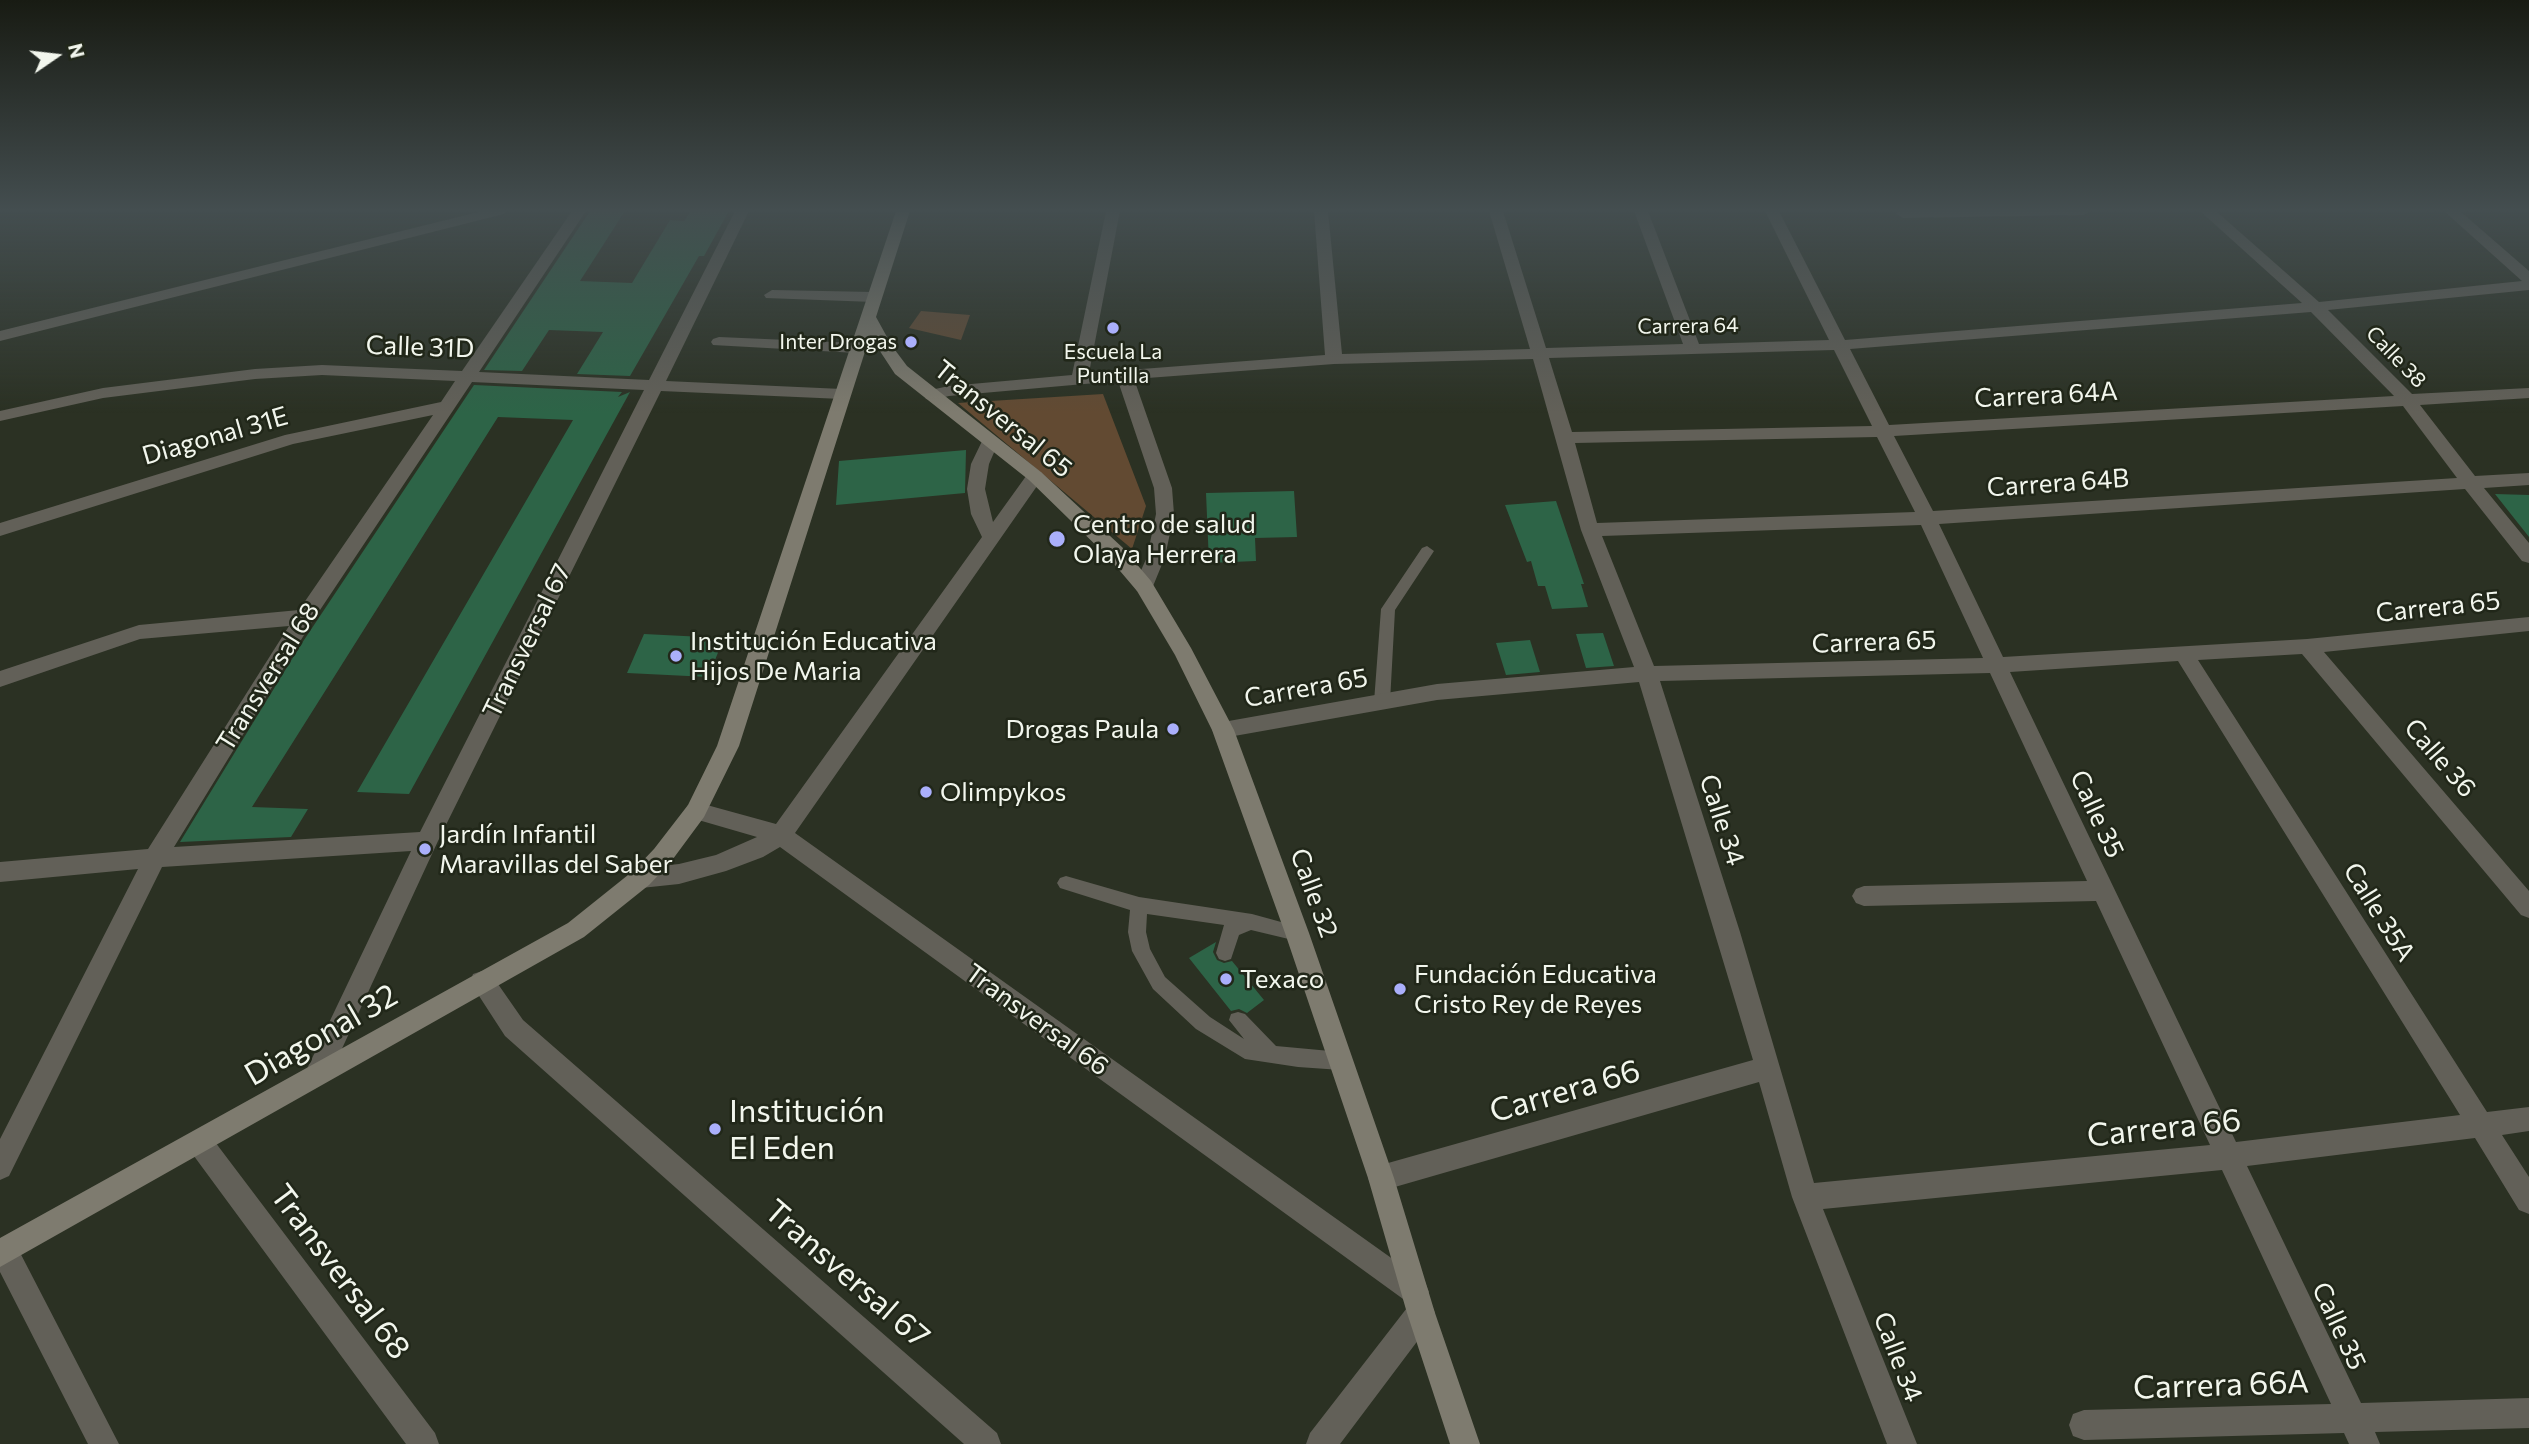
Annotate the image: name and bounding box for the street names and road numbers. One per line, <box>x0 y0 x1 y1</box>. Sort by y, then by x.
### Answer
street label: Carrera 64 <box>1637 313 1739 339</box>
street label: Calle 38 <box>2361 321 2431 393</box>
street label: Calle 31D <box>365 330 475 364</box>
street label: Transversal 65 <box>928 354 1078 484</box>
street label: Carrera 64A <box>1974 376 2118 414</box>
street label: Diagonal 31E <box>138 400 292 472</box>
street label: Carrera 64B <box>1986 462 2130 504</box>
street label: Transversal 67 <box>476 559 578 723</box>
street label: Carrera 65 <box>2374 585 2502 629</box>
street label: Transversal 68 <box>210 597 326 757</box>
street label: Carrera 65 <box>1811 624 1937 660</box>
street label: Carrera 65 <box>1242 662 1370 714</box>
street label: Calle 36 <box>2397 712 2483 804</box>
street label: Calle 35 <box>2063 765 2131 863</box>
street label: Calle 34 <box>1693 771 1751 869</box>
street label: Calle 32 <box>1284 844 1344 942</box>
street label: Calle 35A <box>2337 857 2421 967</box>
street label: Transversal 66 <box>959 957 1115 1083</box>
street label: Diagonal 32 <box>238 976 404 1094</box>
street label: Carrera 66 <box>1485 1051 1645 1131</box>
street label: Carrera 66 <box>2085 1101 2243 1155</box>
street label: Transversal 68 <box>262 1177 418 1367</box>
street label: Transversal 67 <box>757 1192 937 1356</box>
street label: Calle 35 <box>2305 1277 2373 1375</box>
street label: Calle 34 <box>1867 1308 1929 1406</box>
street label: Carrera 66A <box>2132 1363 2310 1407</box>

